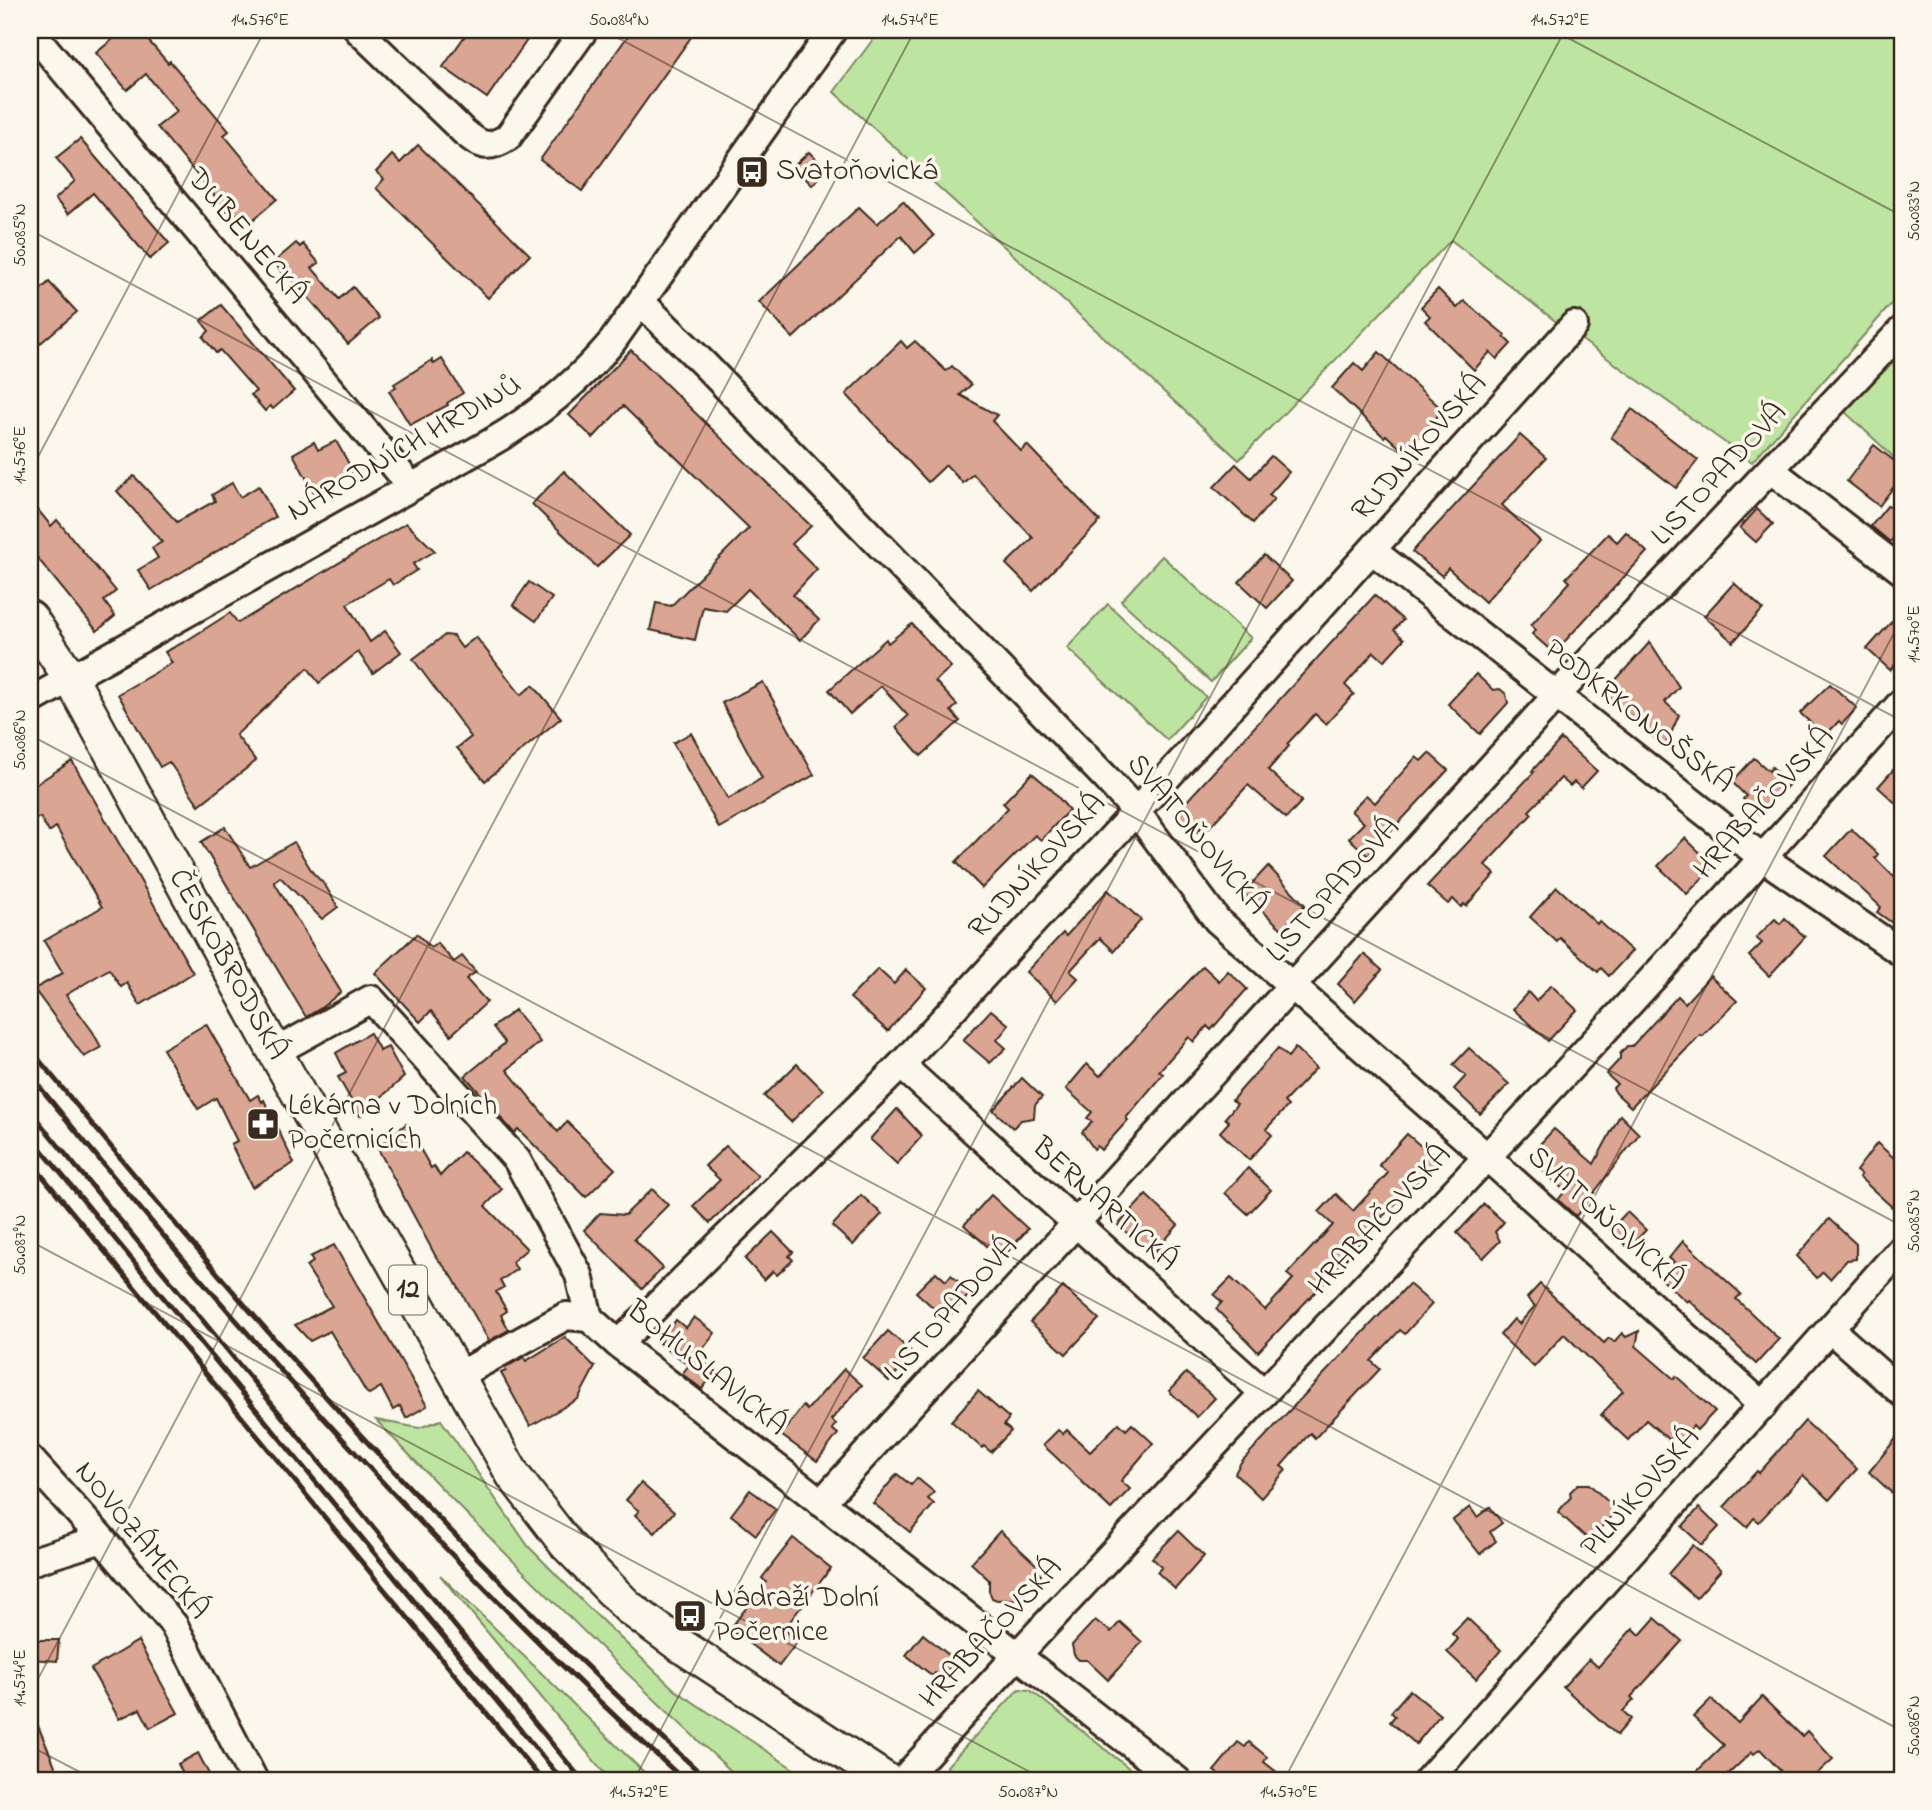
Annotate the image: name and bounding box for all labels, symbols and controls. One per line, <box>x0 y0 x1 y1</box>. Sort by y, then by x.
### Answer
text: 14.576°E <box>231 8 289 34</box>
text: 50.084°N <box>589 8 649 34</box>
text: 14.574°E <box>881 8 939 34</box>
text: 14.572°E <box>1530 8 1590 34</box>
place label: Svatoňovická <box>776 150 938 194</box>
bus stop icon: Svatoňovická <box>733 153 771 191</box>
street label: DUBENECKÁ <box>175 158 317 315</box>
text: 50.083°N <box>1902 181 1928 241</box>
text: 50.085°N <box>8 203 34 267</box>
street label: NÁRODNÍCH HRDINŮ <box>280 364 530 534</box>
street label: RUDNÍKOVSKÁ <box>1342 364 1498 532</box>
street label: LISTOPADOVÁ <box>1642 393 1798 557</box>
text: 14.576°E <box>8 426 34 484</box>
text: 14.570°E <box>1902 605 1928 663</box>
street label: PODKRKONOŠSKÁ <box>1534 629 1742 805</box>
text: 50.086°N <box>8 709 34 771</box>
street label: HRABAČOVSKÁ <box>1684 718 1846 890</box>
street label: SVATOŇOVICKÁ <box>1115 744 1277 926</box>
street label: RUDNÍKOVSKÁ <box>959 784 1117 950</box>
street label: LISTOPADOVÁ <box>1257 808 1411 974</box>
street label: ČESKOBRODSKÁ <box>156 861 298 1069</box>
place label: Lékárna v Dolních Počernicích <box>288 1085 497 1163</box>
pharmacy icon: Lékárna v Dolních Počernicích <box>244 1105 282 1143</box>
street label: BERNARTICKÁ <box>1020 1126 1187 1283</box>
street label: HRABAČOVSKÁ <box>1299 1135 1463 1307</box>
street label: SVATOŇOVICKÁ <box>1516 1136 1694 1302</box>
text: 50.085°N <box>1902 1189 1928 1253</box>
text: 50.087°N <box>8 1215 34 1275</box>
street label: LISTOPADOVÁ <box>875 1227 1029 1393</box>
road number: 12 <box>389 1266 427 1314</box>
street label: BOHUSLAVICKÁ <box>615 1290 796 1448</box>
street label: PILNÍKOVSKÁ <box>1571 1418 1711 1568</box>
street label: NOVOZÁMECKÁ <box>63 1452 219 1630</box>
street label: HRABAČOVSKÁ <box>910 1548 1074 1720</box>
place label: Nádraží Dolní Počernice <box>714 1577 879 1655</box>
bus stop icon: Nádraží Dolní Počernice <box>671 1597 709 1635</box>
text: 14.574°E <box>8 1649 34 1707</box>
text: 50.086°N <box>1902 1695 1928 1757</box>
text: 14.572°E <box>609 1780 669 1806</box>
text: 50.087°N <box>998 1780 1058 1806</box>
text: 14.570°E <box>1260 1780 1318 1806</box>

